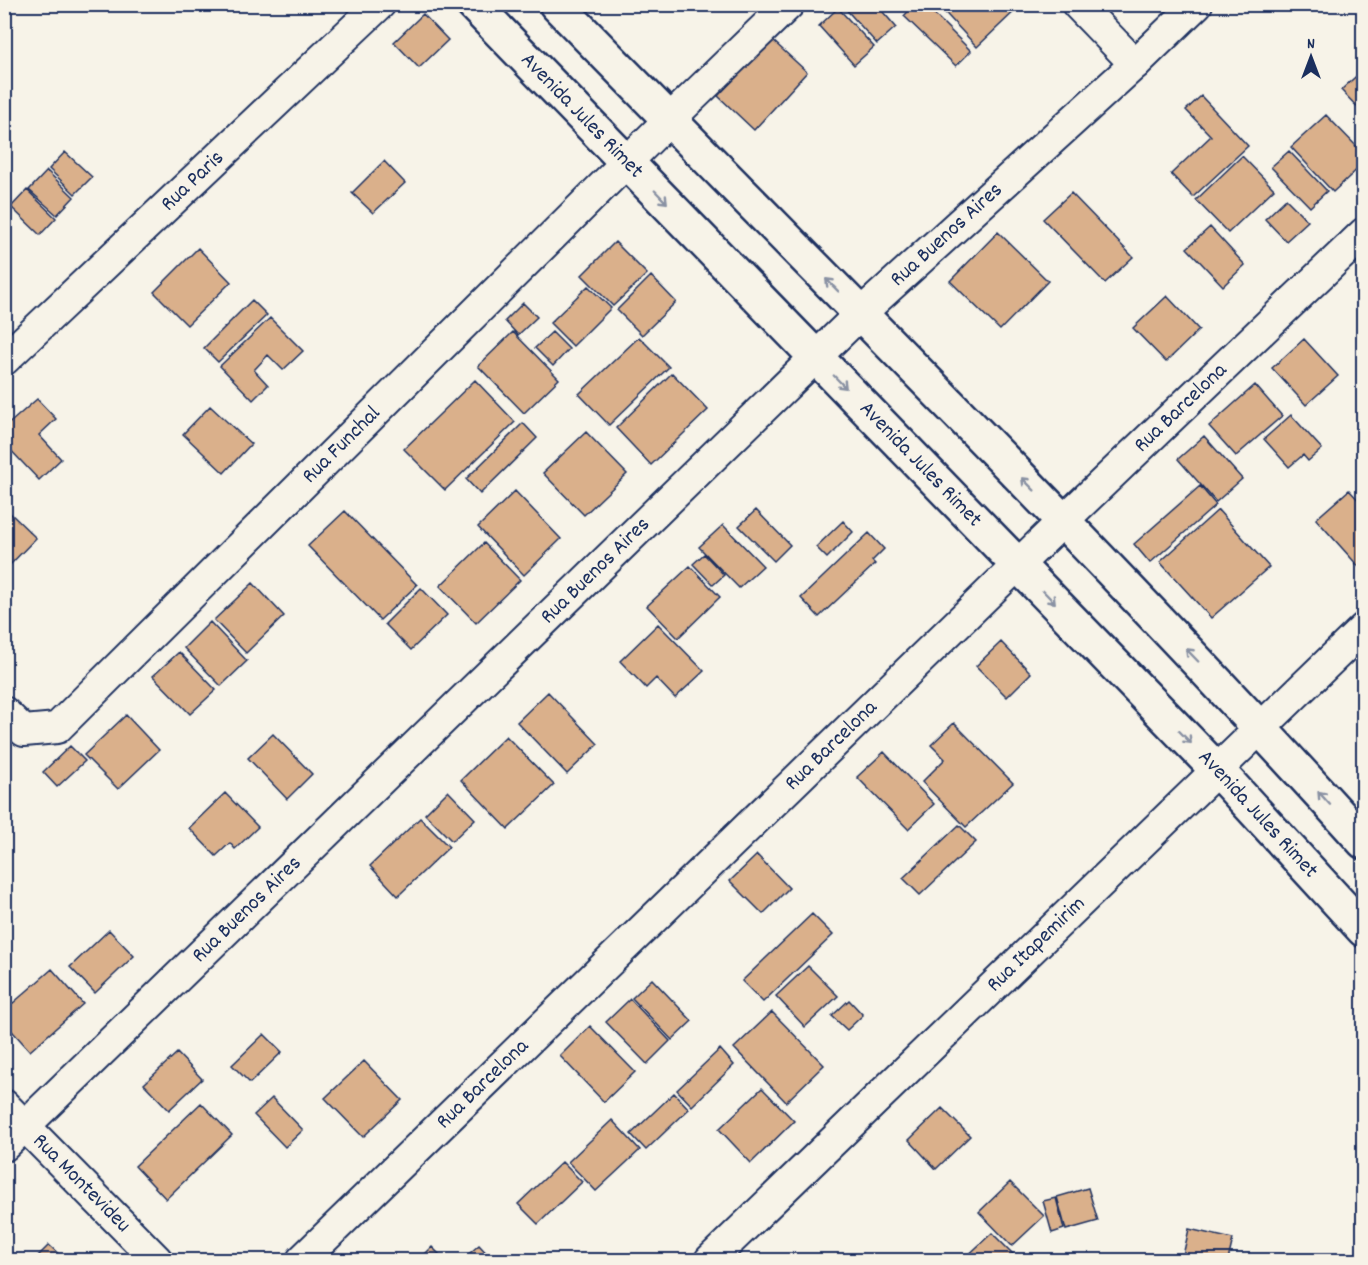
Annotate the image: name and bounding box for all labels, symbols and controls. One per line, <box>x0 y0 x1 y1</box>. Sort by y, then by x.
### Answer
north arrow <box>1281 27 1341 87</box>
text: N <box>1307 33 1315 56</box>
street label: Avenida Jules Rimet <box>513 46 650 186</box>
street label: Rua Paris <box>154 143 232 219</box>
street label: Rua Buenos Aires <box>884 176 1010 295</box>
one-way arrow <box>654 189 668 204</box>
one-way arrow <box>825 278 840 293</box>
street label: Rua Barcelona <box>1127 355 1235 460</box>
one-way arrow <box>833 374 848 389</box>
street label: Avenida Jules Rimet <box>852 394 989 535</box>
street label: Rua Funchal <box>295 399 388 491</box>
one-way arrow <box>1021 477 1035 492</box>
street label: Rua Buenos Aires <box>534 510 658 632</box>
one-way arrow <box>1042 590 1057 605</box>
one-way arrow <box>1185 648 1199 663</box>
street label: Rua Barcelona <box>778 693 885 798</box>
one-way arrow <box>1178 729 1193 744</box>
street label: Avenida Jules Rimet <box>1190 743 1325 886</box>
one-way arrow <box>1317 791 1331 806</box>
street label: Rua Buenos Aires <box>185 849 309 971</box>
street label: Rua Itapemirim <box>980 889 1093 1000</box>
street label: Rua Barcelona <box>429 1032 537 1137</box>
street label: Rua Montevideu <box>25 1126 138 1240</box>

